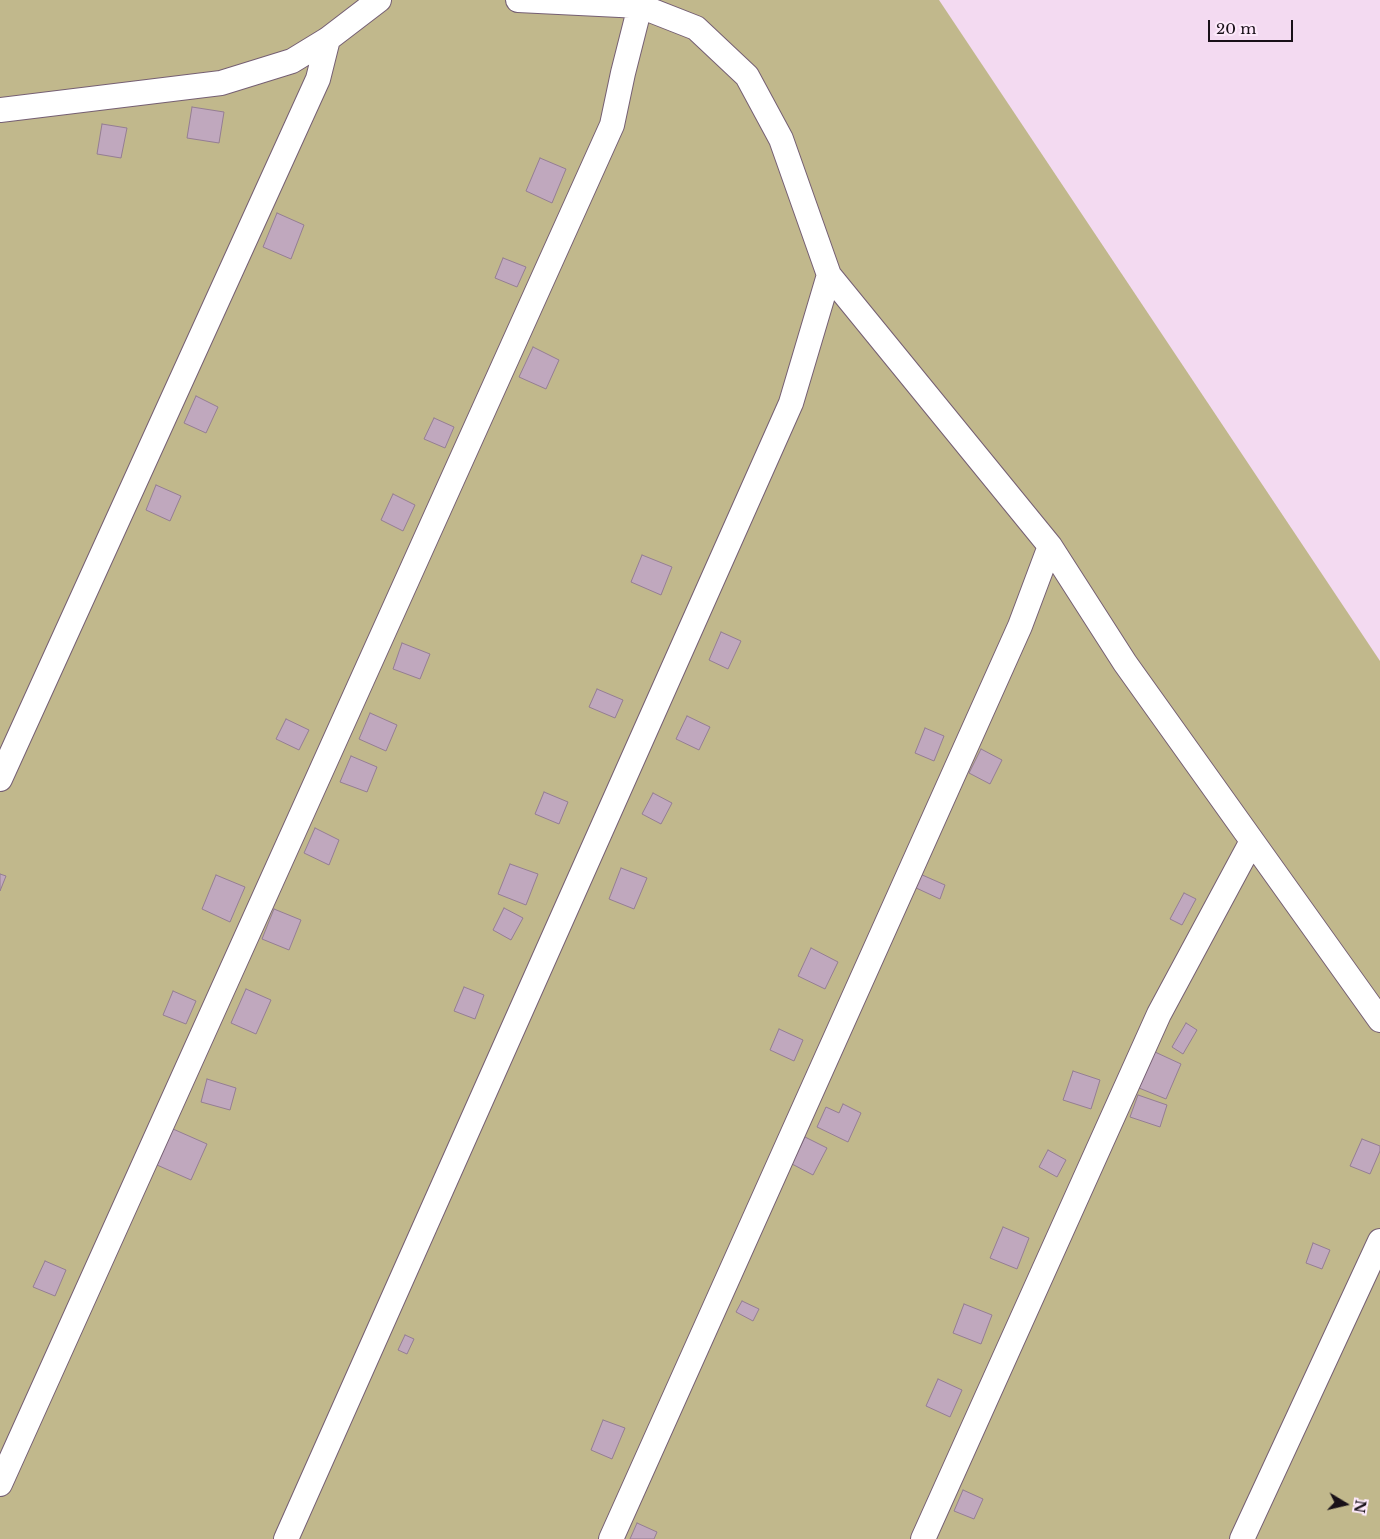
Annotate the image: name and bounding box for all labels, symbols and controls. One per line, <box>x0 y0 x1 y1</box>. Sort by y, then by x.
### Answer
scale bar <box>1210 10 1295 42</box>
text: 20 m <box>1216 19 1256 38</box>
north arrow <box>1320 1479 1370 1529</box>
text: N <box>1350 1498 1370 1514</box>

